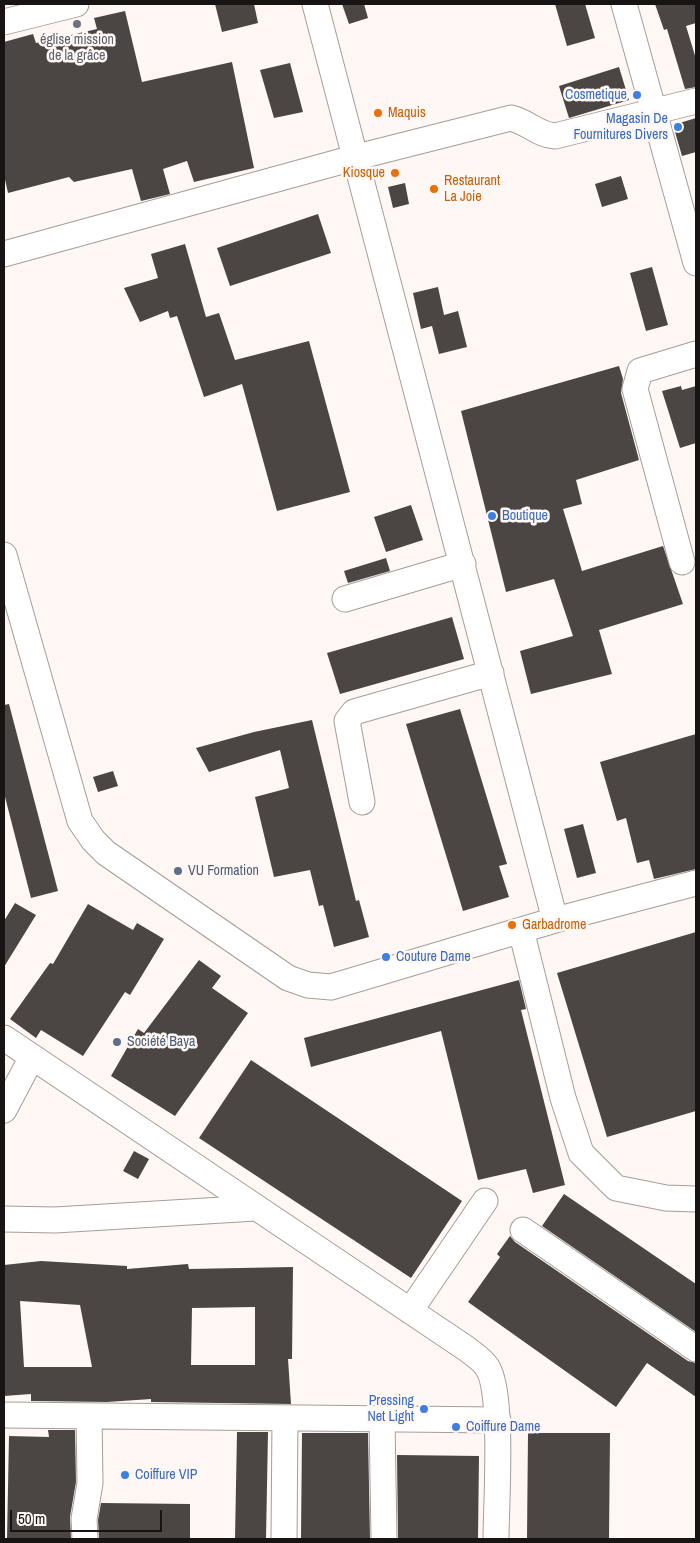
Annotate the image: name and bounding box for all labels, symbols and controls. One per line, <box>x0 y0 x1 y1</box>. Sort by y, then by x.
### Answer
marker: église mission de la grâce <box>71 18 83 30</box>
place label: église mission de la grâce <box>40 32 114 64</box>
place label: Cosmetique <box>565 87 627 103</box>
marker: Cosmetique <box>631 89 643 101</box>
place label: Maquis <box>388 105 426 121</box>
marker: Maquis <box>372 107 384 119</box>
place label: Magasin De Fournitures Divers <box>574 111 668 144</box>
marker: Magasin De Fournitures Divers <box>672 121 684 133</box>
place label: Kiosque <box>343 165 385 181</box>
marker: Kiosque <box>389 167 401 179</box>
place label: Restaurant La Joie <box>444 173 500 206</box>
marker: Restaurant La Joie <box>428 183 440 195</box>
place label: Boutique <box>502 508 548 524</box>
marker: Boutique <box>486 510 498 522</box>
place label: VU Formation <box>188 863 259 879</box>
marker: VU Formation <box>172 865 184 877</box>
place label: Garbadrome <box>522 917 586 933</box>
marker: Garbadrome <box>506 919 518 931</box>
place label: Couture Dame <box>396 949 471 965</box>
marker: Couture Dame <box>380 951 392 963</box>
place label: Société Baya <box>127 1034 195 1050</box>
marker: Société Baya <box>111 1036 123 1048</box>
place label: Pressing Net Light <box>367 1393 414 1425</box>
marker: Pressing Net Light <box>418 1403 430 1415</box>
place label: Coiffure Dame <box>466 1419 540 1435</box>
marker: Coiffure Dame <box>450 1421 462 1433</box>
place label: Coiffure VIP <box>135 1467 197 1483</box>
marker: Coiffure VIP <box>119 1469 131 1481</box>
scale bar <box>12 1500 165 1532</box>
text: 50 m <box>18 1508 45 1529</box>

